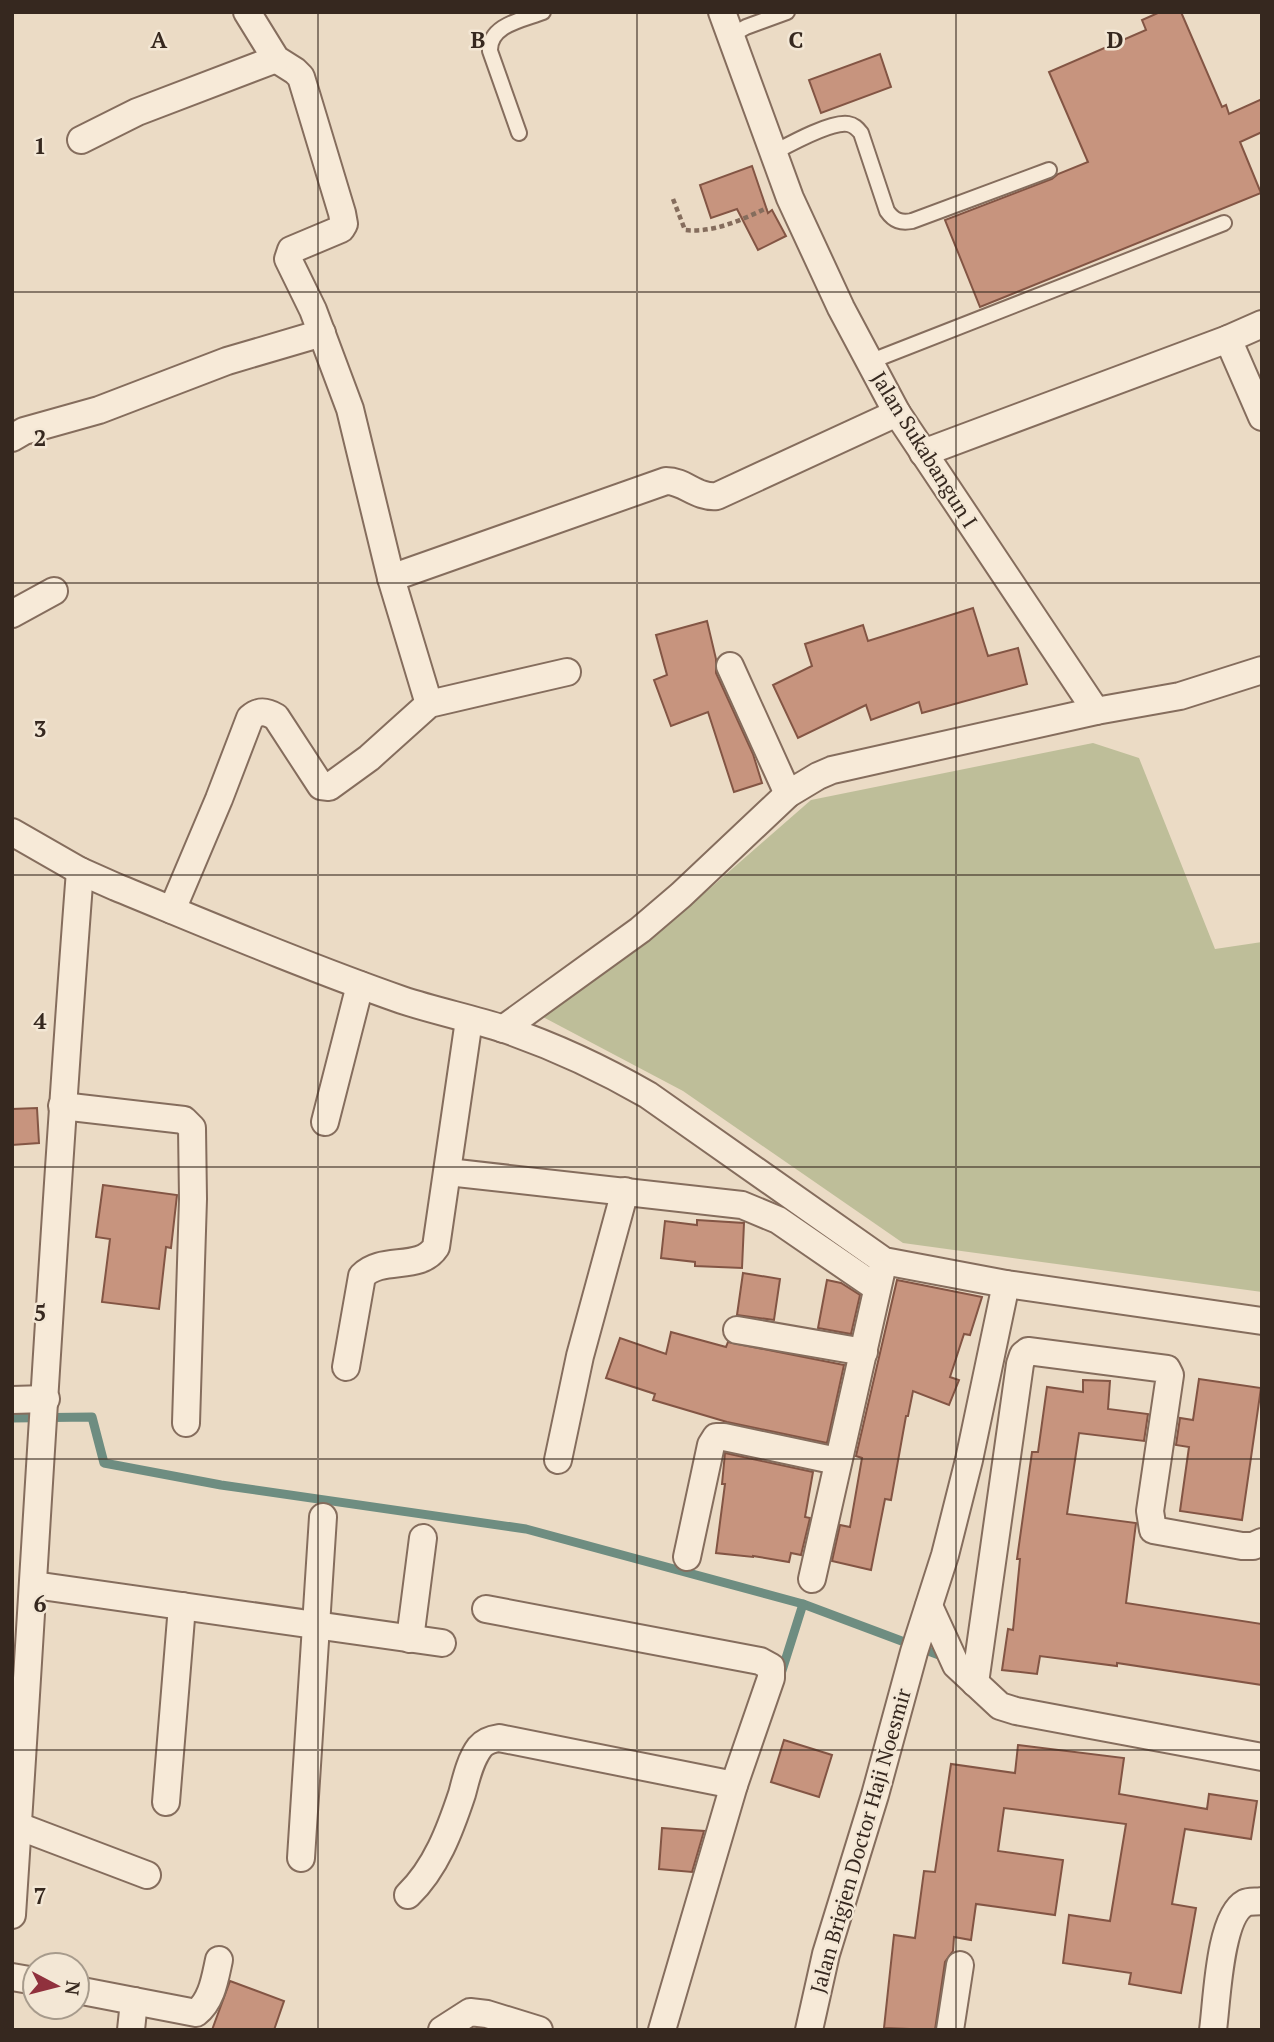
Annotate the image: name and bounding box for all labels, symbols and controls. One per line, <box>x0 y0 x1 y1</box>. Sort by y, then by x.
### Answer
text: A <box>151 24 168 55</box>
text: B <box>471 24 486 55</box>
text: C <box>789 24 804 55</box>
text: D <box>1107 24 1124 55</box>
text: 1 <box>34 130 47 161</box>
street label: Jalan Sukabangun I <box>865 366 984 533</box>
text: 2 <box>34 422 47 453</box>
text: 3 <box>34 713 47 744</box>
text: 4 <box>34 1005 47 1036</box>
text: 5 <box>34 1297 47 1328</box>
text: 6 <box>34 1588 47 1619</box>
street label: Jalan Brigjen Doctor Haji Noesmir <box>803 1685 917 1997</box>
text: 7 <box>34 1880 47 1911</box>
north arrow <box>21 1951 91 2021</box>
text: N <box>60 1979 87 1997</box>

